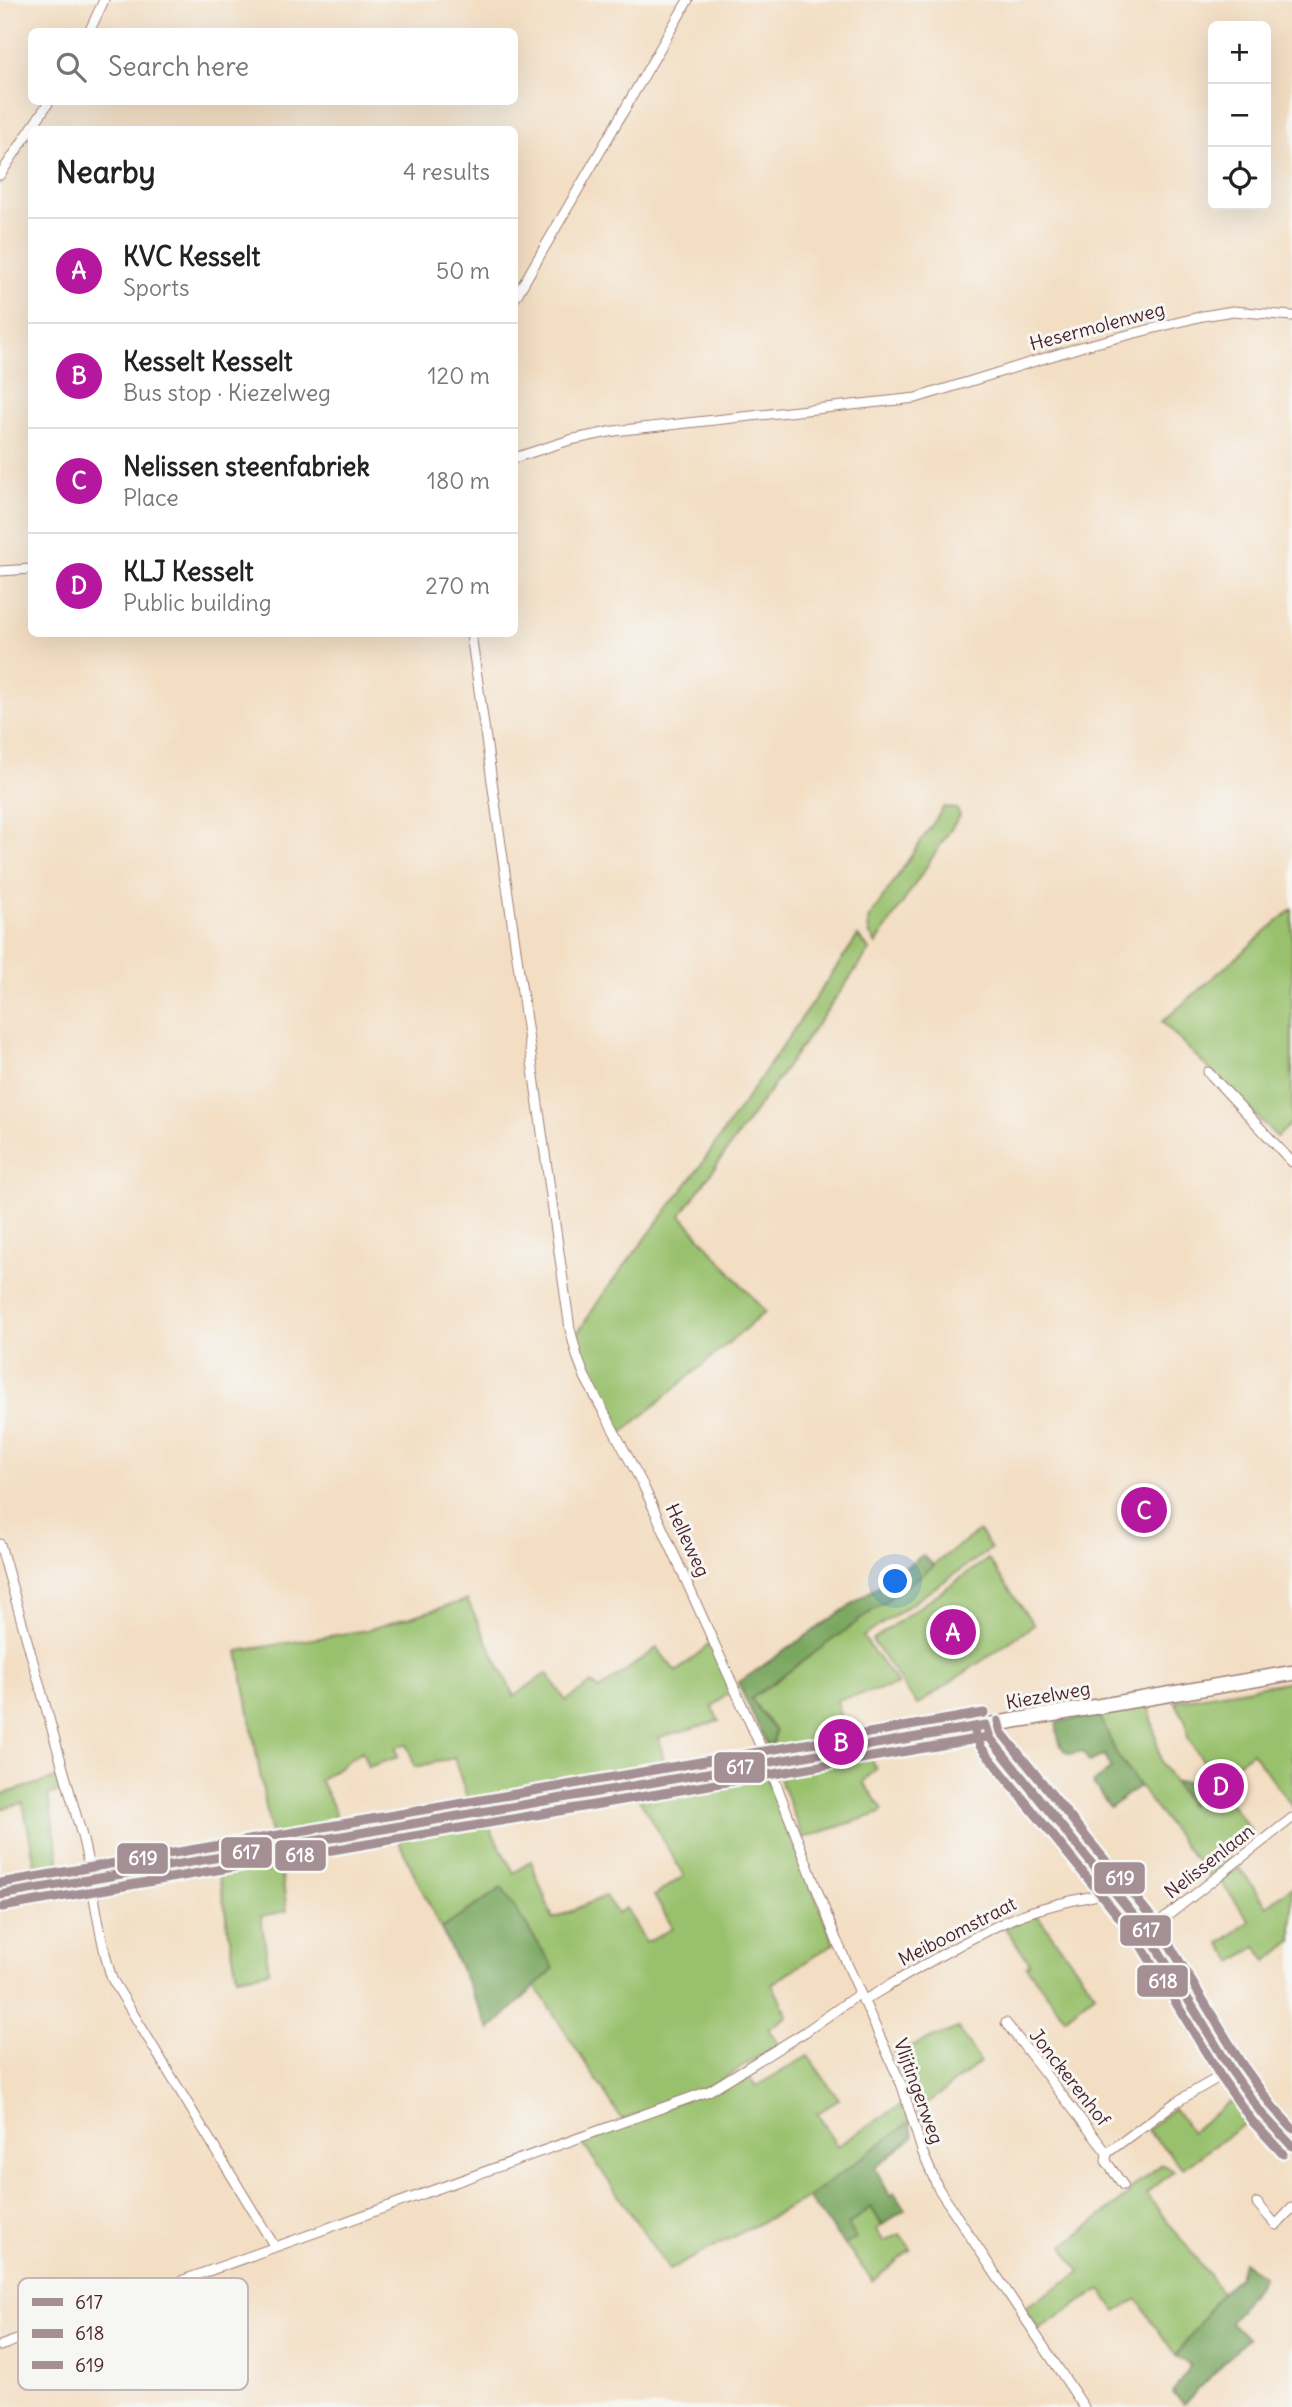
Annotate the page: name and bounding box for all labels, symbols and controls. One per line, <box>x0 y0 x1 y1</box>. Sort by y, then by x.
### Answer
map controls <box>1208 21 1271 210</box>
button: + <box>1208 21 1271 84</box>
search box <box>28 28 518 105</box>
icon: search <box>52 48 90 86</box>
text: Search here <box>108 50 249 83</box>
button: − <box>1208 84 1271 147</box>
button: locate <box>1208 147 1271 210</box>
text: Nearby <box>56 153 156 191</box>
text: 4 results <box>403 157 490 186</box>
text: KVC Kesselt <box>123 240 260 273</box>
text: A <box>72 256 86 285</box>
text: 50 m <box>436 256 490 285</box>
text: Sports <box>123 273 189 302</box>
street label: Hesermolenweg <box>1027 296 1167 356</box>
text: Kesselt Kesselt <box>123 345 293 378</box>
text: B <box>71 361 87 390</box>
text: 120 m <box>427 361 490 390</box>
text: Bus stop · Kiezelweg <box>123 378 331 407</box>
text: Nelissen steenfabriek <box>123 450 370 483</box>
text: C <box>71 466 87 495</box>
text: 180 m <box>427 466 490 495</box>
text: Place <box>123 483 179 512</box>
text: KLJ Kesselt <box>123 555 254 588</box>
text: D <box>71 571 87 600</box>
text: 270 m <box>425 571 490 600</box>
text: Public building <box>123 588 272 617</box>
pin: C <box>1121 1484 1167 1536</box>
street label: Helleweg <box>661 1499 715 1581</box>
your location <box>878 1564 912 1598</box>
pin: A <box>930 1606 976 1658</box>
street label: Kiezelweg <box>1004 1676 1092 1714</box>
pin: B <box>818 1716 864 1768</box>
line badge: 617 <box>713 1751 766 1784</box>
text: 617 <box>726 1755 755 1779</box>
pin: D <box>1198 1760 1244 1812</box>
street label: Nelissenlaan <box>1159 1819 1259 1903</box>
line badge: 617 <box>220 1836 273 1869</box>
line badge: 618 <box>274 1839 327 1872</box>
text: 617 <box>232 1840 261 1864</box>
line badge: 619 <box>116 1842 169 1875</box>
text: 618 <box>285 1843 315 1867</box>
text: 619 <box>128 1846 158 1870</box>
line badge: 619 <box>1093 1861 1146 1895</box>
text: 619 <box>1105 1866 1135 1890</box>
street label: Meiboomstraat <box>894 1891 1020 1971</box>
line badge: 617 <box>1119 1914 1172 1947</box>
text: 617 <box>1132 1918 1161 1942</box>
line badge: 618 <box>1136 1964 1189 1998</box>
text: 618 <box>1148 1969 1178 1993</box>
street label: Jonckerenhof <box>1025 2024 1116 2131</box>
street label: Vlijtingerweg <box>889 2035 949 2147</box>
legend <box>18 2278 248 2390</box>
text: 617 <box>75 2290 103 2314</box>
text: 618 <box>75 2321 104 2345</box>
text: 619 <box>75 2353 104 2377</box>

